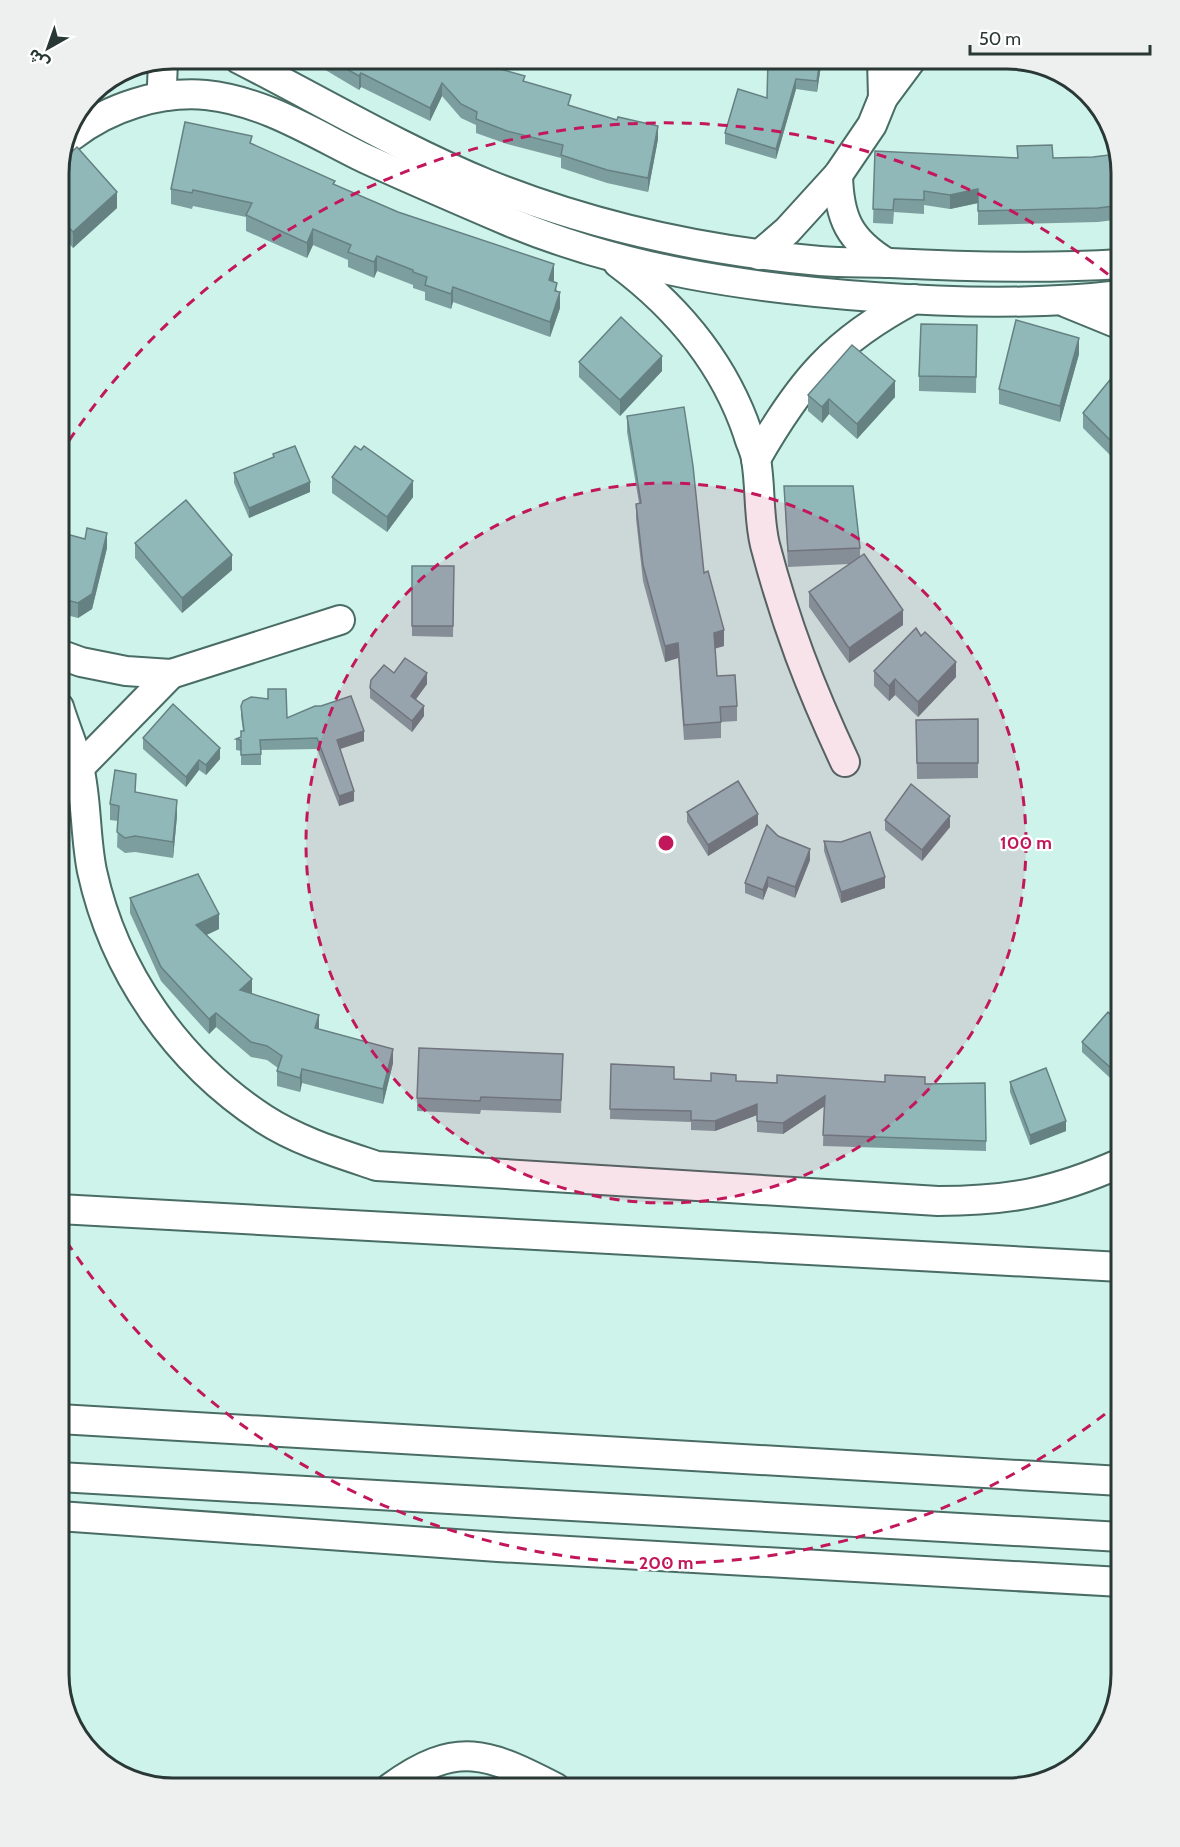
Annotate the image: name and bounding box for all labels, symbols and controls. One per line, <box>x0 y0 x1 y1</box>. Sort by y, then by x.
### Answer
north arrow <box>18 18 78 78</box>
scale bar <box>970 18 1150 56</box>
text: 50 m <box>979 28 1021 50</box>
text: ش <box>24 45 53 73</box>
text: 100 m <box>1000 832 1052 854</box>
centre of rings <box>656 833 676 853</box>
text: 200 m <box>639 1552 693 1574</box>

